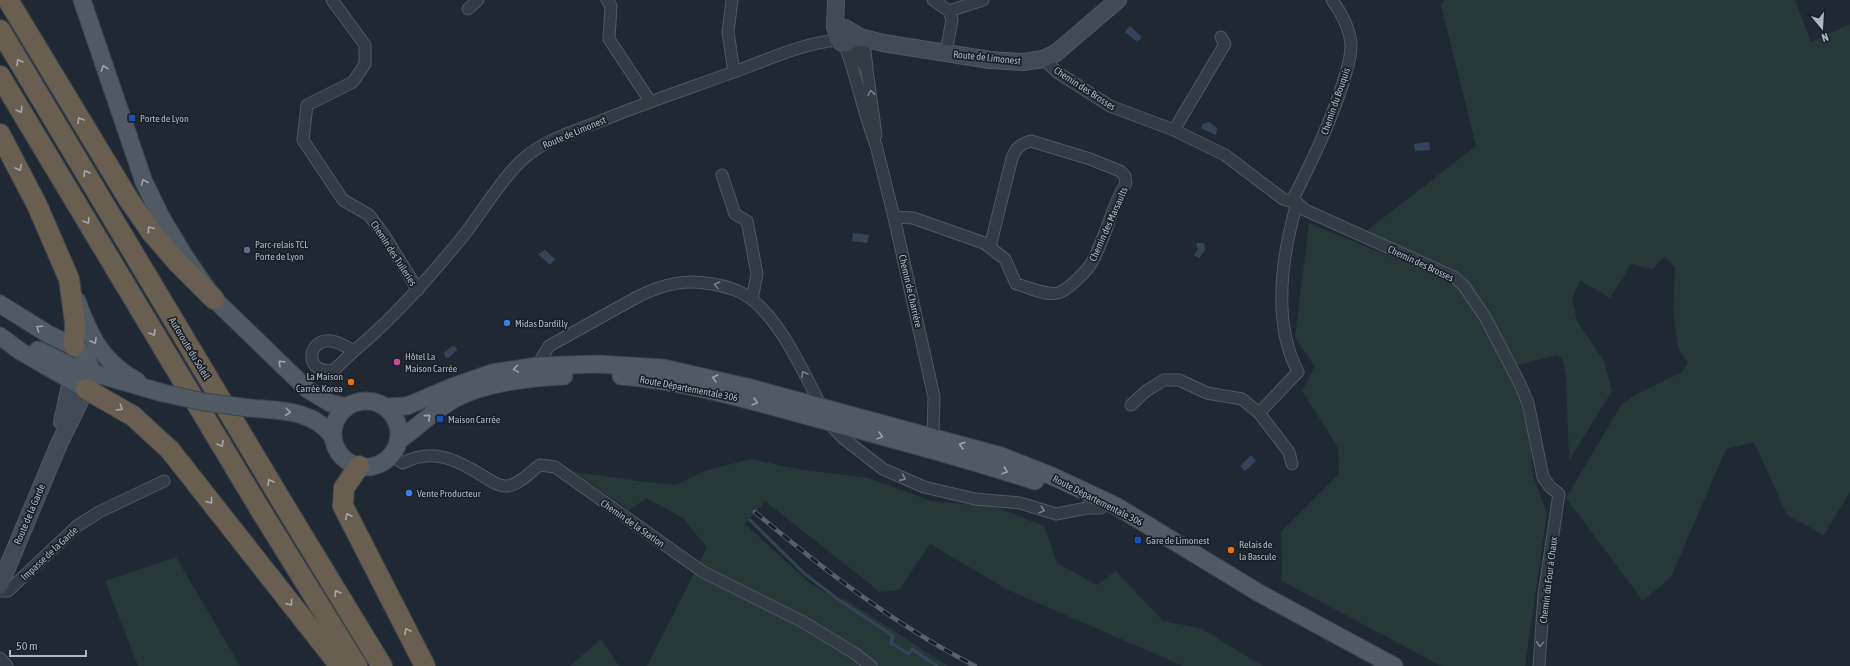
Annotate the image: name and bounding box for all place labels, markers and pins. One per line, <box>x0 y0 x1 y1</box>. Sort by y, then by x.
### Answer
marker: Porte de Lyon <box>127 113 137 123</box>
place label: Porte de Lyon <box>140 113 189 124</box>
place label: Parc-relais TCL Porte de Lyon <box>255 239 308 262</box>
marker: Parc-relais TCL Porte de Lyon <box>242 245 252 255</box>
marker: Midas Dardilly <box>502 318 512 328</box>
place label: Midas Dardilly <box>515 318 568 329</box>
place label: Hôtel La Maison Carrée <box>405 351 458 374</box>
marker: Hôtel La Maison Carrée <box>392 357 402 367</box>
place label: La Maison Carrée Korea <box>296 371 343 394</box>
marker: La Maison Carrée Korea <box>346 377 356 387</box>
marker: Maison Carrée <box>435 414 445 424</box>
place label: Maison Carrée <box>448 414 501 425</box>
marker: Vente Producteur <box>404 488 414 498</box>
place label: Vente Producteur <box>417 488 482 499</box>
marker: Gare de Limonest <box>1133 535 1143 545</box>
place label: Gare de Limonest <box>1146 535 1209 546</box>
place label: Relais de la Bascule <box>1239 539 1277 562</box>
marker: Relais de la Bascule <box>1226 545 1236 555</box>

